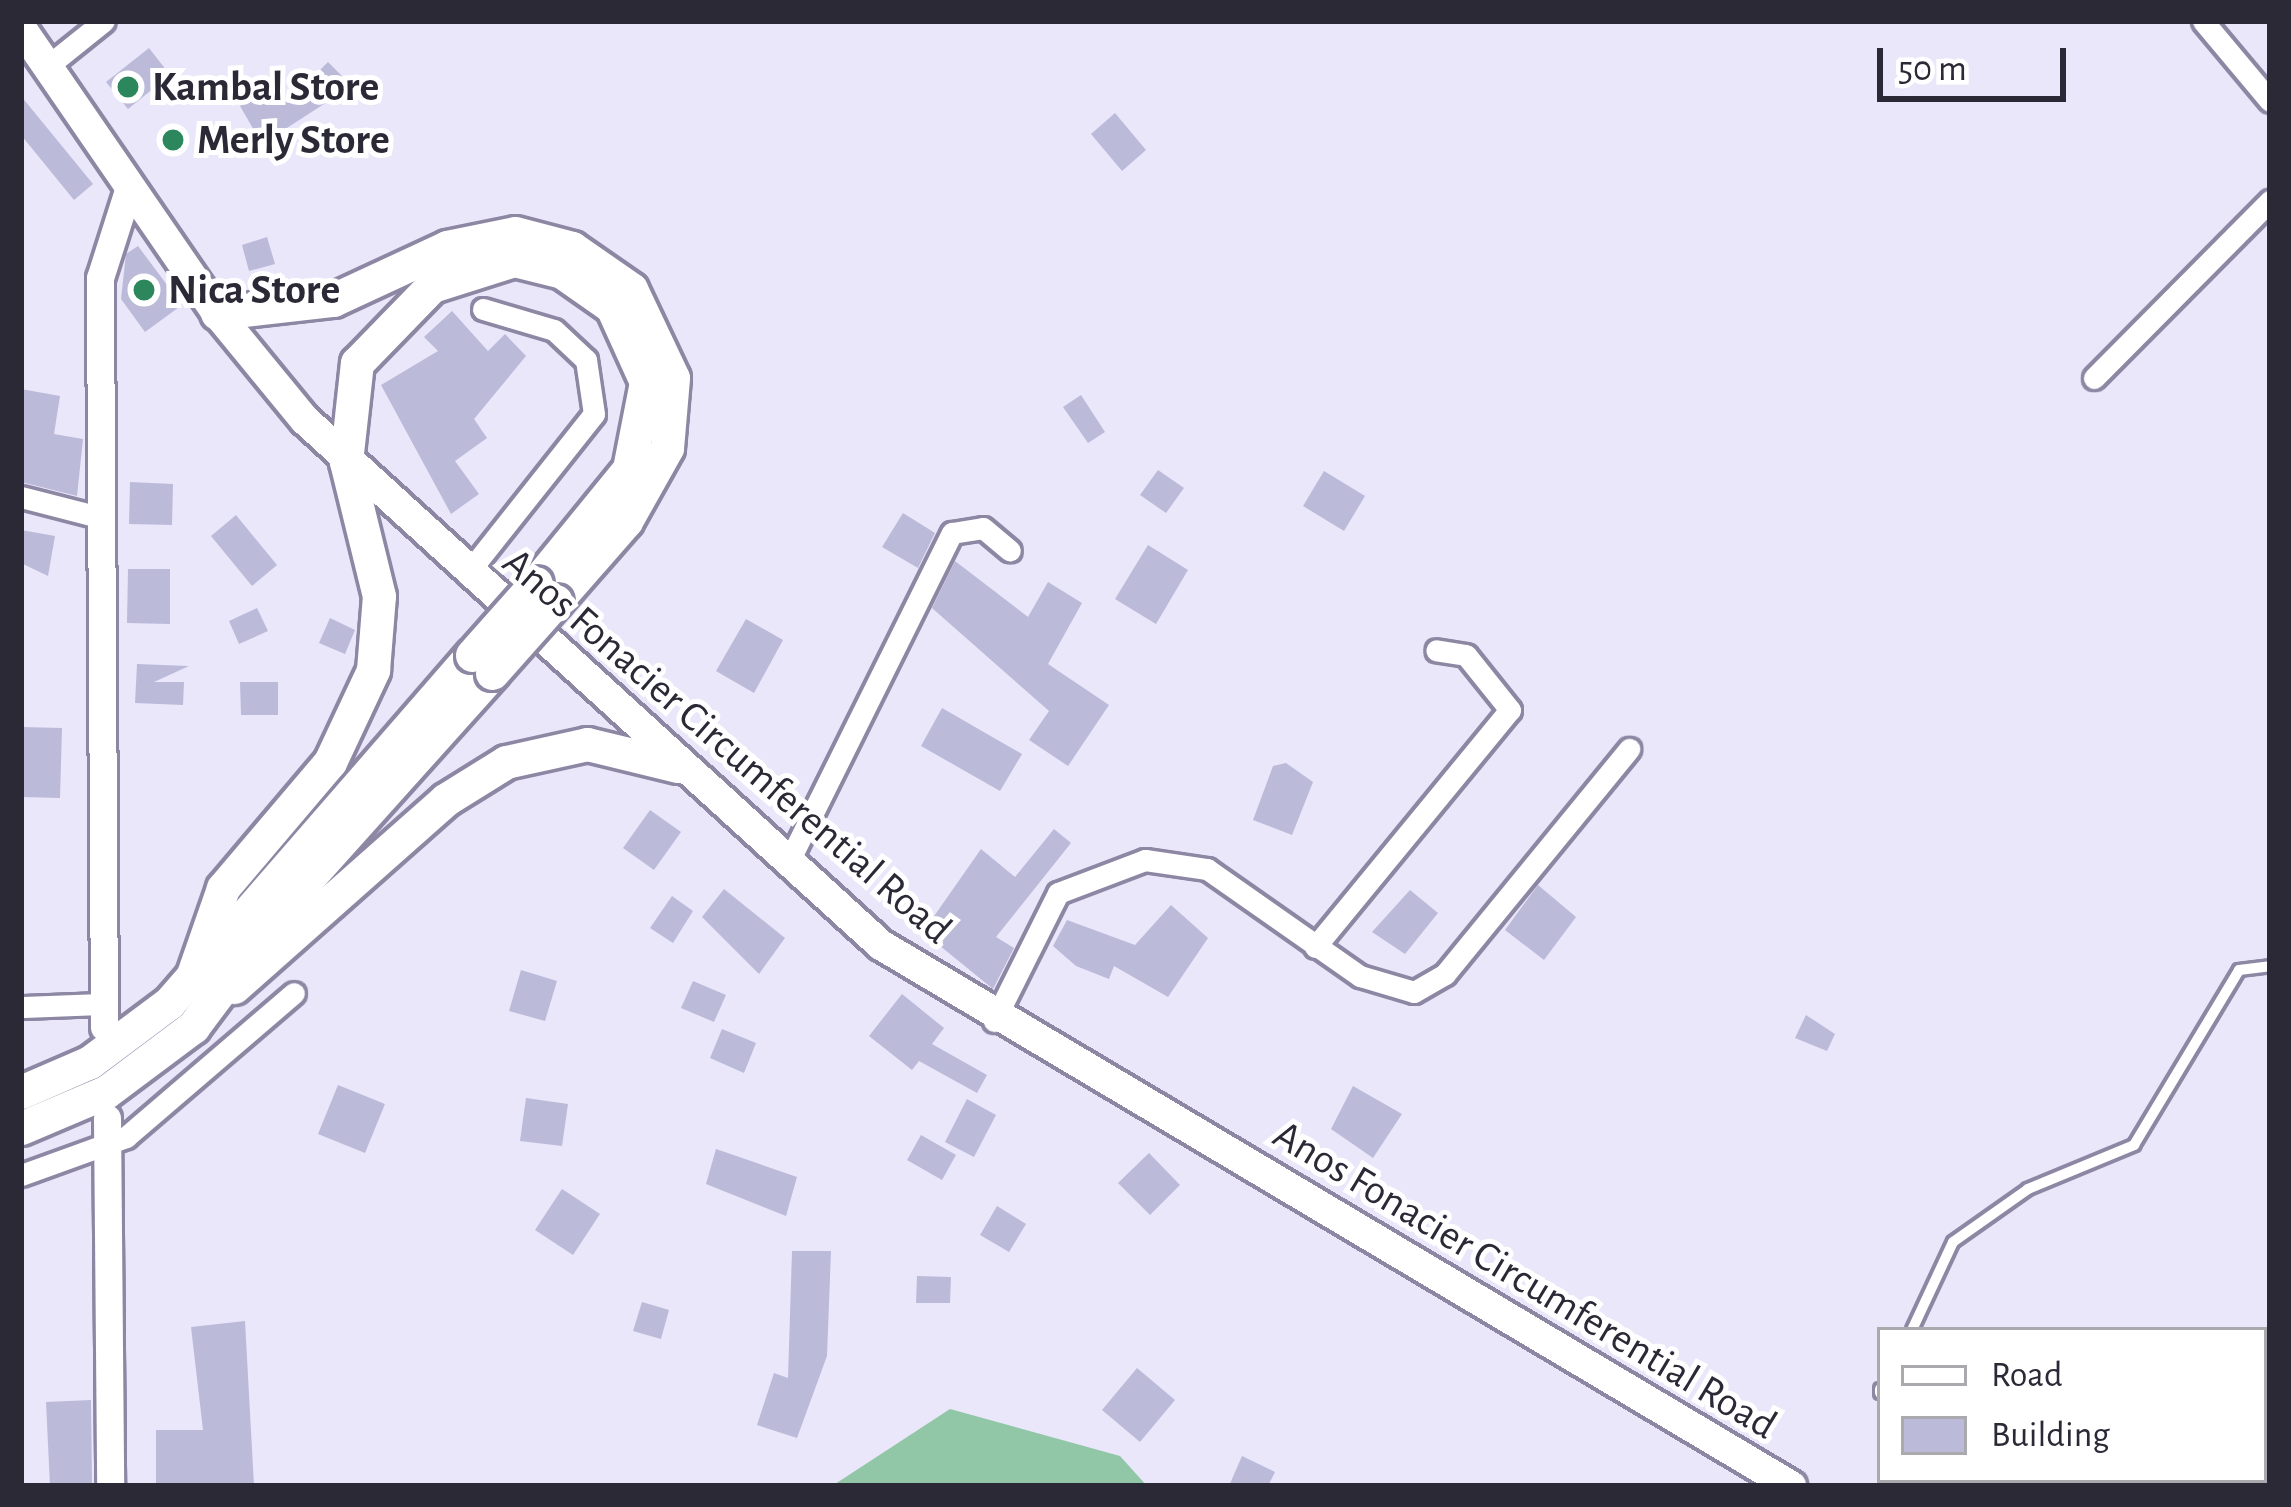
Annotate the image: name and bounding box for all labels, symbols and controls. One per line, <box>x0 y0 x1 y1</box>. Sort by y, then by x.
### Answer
scale bar <box>1883 24 2072 98</box>
text: 50 m <box>1898 51 1967 87</box>
place label: Kambal Store <box>152 62 379 112</box>
marker: Kambal Store <box>115 74 141 100</box>
place label: Merly Store <box>197 115 390 165</box>
marker: Merly Store <box>160 127 186 153</box>
place label: Nica Store <box>168 265 340 315</box>
marker: Nica Store <box>131 277 157 303</box>
street label: Anos Fonacier Circumferential Road <box>492 537 962 955</box>
street label: Anos Fonacier Circumferential Road <box>1264 1109 1786 1451</box>
legend <box>1877 1327 2267 1483</box>
text: Road <box>1991 1357 2063 1393</box>
text: Building <box>1991 1417 2110 1453</box>

